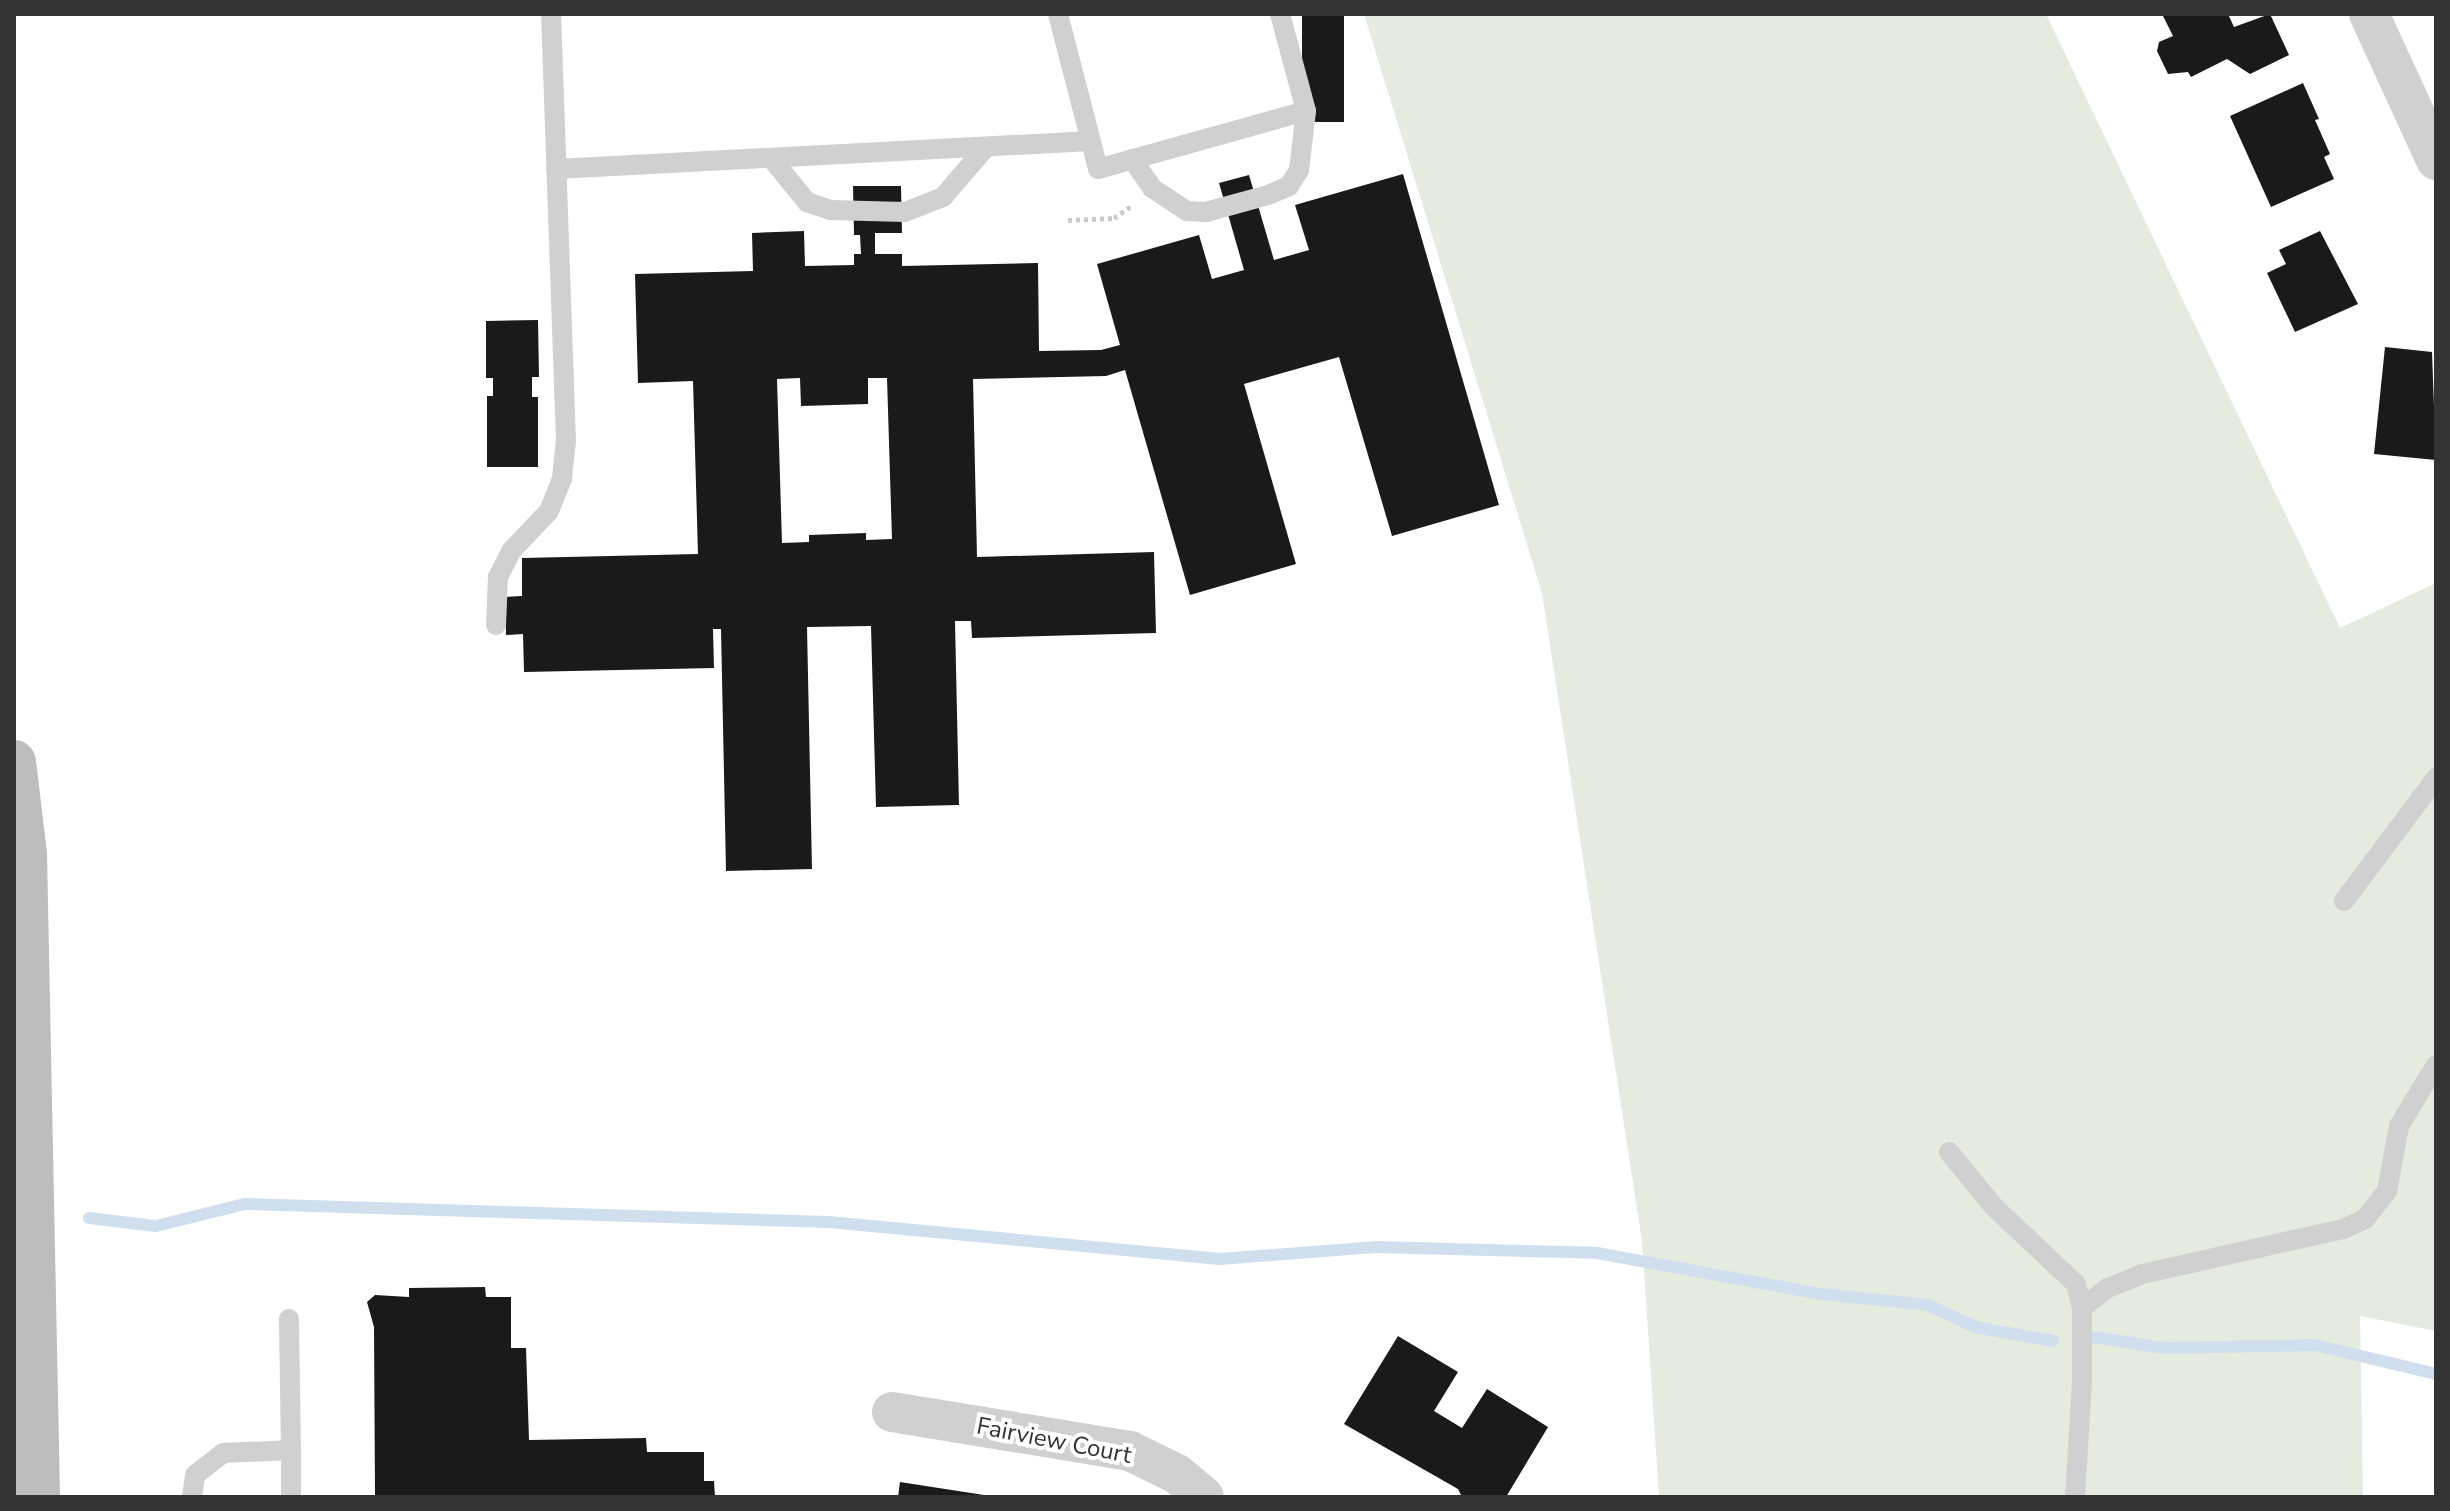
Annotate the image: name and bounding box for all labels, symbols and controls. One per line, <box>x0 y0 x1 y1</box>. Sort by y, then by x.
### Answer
street label: Fairview Court <box>974 1412 1134 1470</box>

